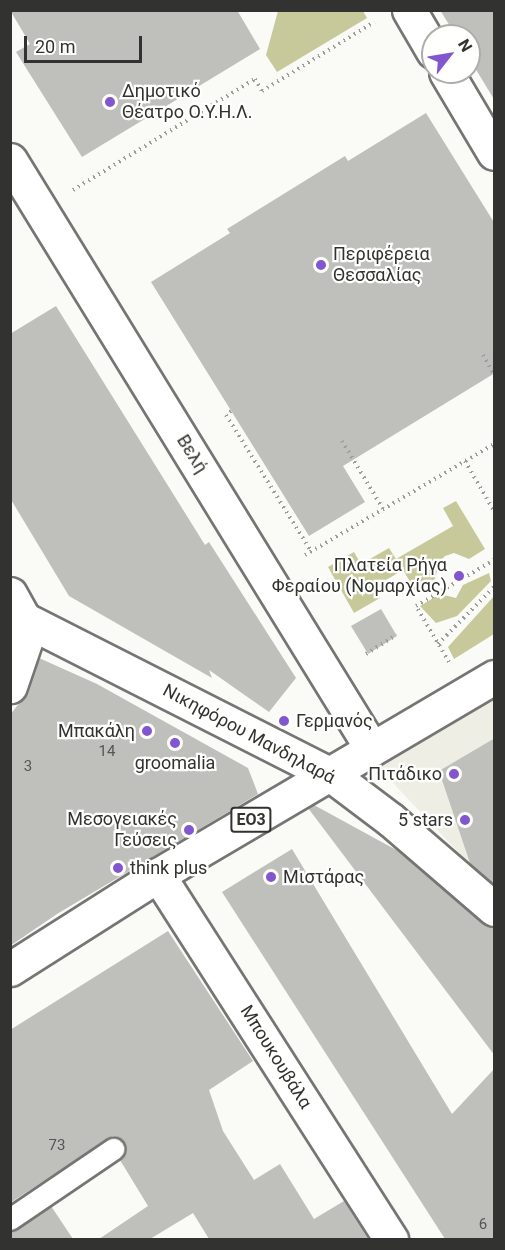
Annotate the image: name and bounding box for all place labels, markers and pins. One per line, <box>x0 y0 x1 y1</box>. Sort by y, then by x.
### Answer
place label: Δημοτικό Θέατρο Ο.Υ.Η.Λ. <box>122 81 253 124</box>
marker: Δημοτικό Θέατρο Ο.Υ.Η.Λ. <box>103 95 117 109</box>
place label: Περιφέρεια Θεσσαλίας <box>333 244 430 286</box>
marker: Περιφέρεια Θεσσαλίας <box>314 258 328 272</box>
place label: Πλατεία Ρήγα Φεραίου (Νομαρχίας) <box>272 555 447 598</box>
marker: Πλατεία Ρήγα Φεραίου (Νομαρχίας) <box>452 569 466 583</box>
place label: Γερμανός <box>296 710 373 732</box>
marker: Γερμανός <box>277 714 291 728</box>
place label: Μπακάλη <box>58 720 135 742</box>
marker: Μπακάλη <box>140 724 154 738</box>
marker: groomalia <box>168 736 182 750</box>
place label: groomalia <box>135 752 215 774</box>
place label: Πιτάδικο <box>368 763 442 785</box>
marker: Πιτάδικο <box>447 767 461 781</box>
place label: Μεσογειακές Γεύσεις <box>67 809 177 852</box>
place label: 5 stars <box>398 809 453 831</box>
marker: 5 stars <box>458 813 472 827</box>
marker: Μεσογειακές Γεύσεις <box>182 823 196 837</box>
place label: think plus <box>130 857 207 879</box>
marker: think plus <box>111 861 125 875</box>
place label: Μιστάρας <box>283 866 364 888</box>
marker: Μιστάρας <box>264 870 278 884</box>

